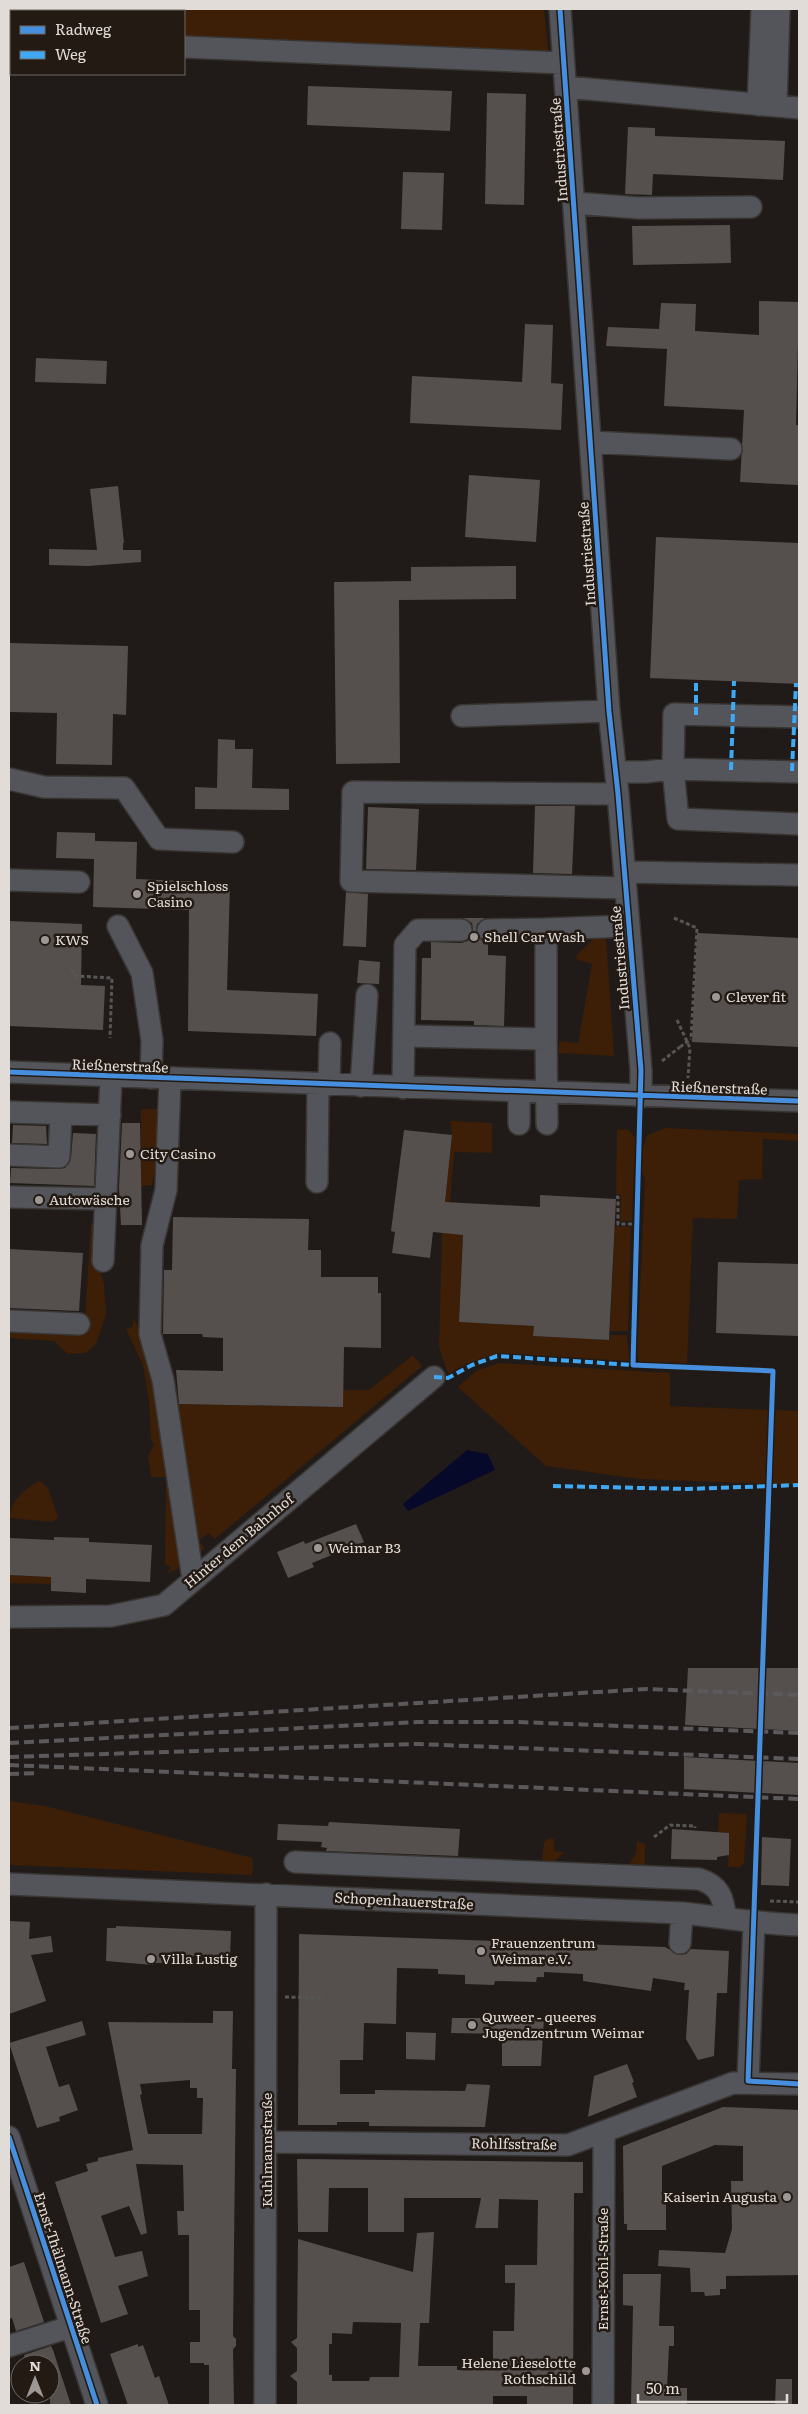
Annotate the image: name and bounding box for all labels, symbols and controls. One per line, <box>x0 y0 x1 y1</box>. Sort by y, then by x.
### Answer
legend <box>10 10 185 75</box>
text: Radweg <box>55 17 112 40</box>
text: Weg <box>55 42 87 65</box>
street label: Industriestraße <box>544 97 572 203</box>
street label: Industriestraße <box>572 501 600 607</box>
place label: Spielschloss Casino <box>147 875 228 911</box>
marker: Spielschloss Casino <box>131 888 143 900</box>
street label: Industriestraße <box>604 905 634 1011</box>
place label: Shell Car Wash <box>484 926 585 946</box>
place label: KWS <box>55 929 89 949</box>
marker: Shell Car Wash <box>468 931 480 943</box>
marker: KWS <box>39 934 51 946</box>
place label: Clever fit <box>726 986 787 1006</box>
marker: Clever fit <box>710 991 722 1003</box>
street label: Rießnerstraße <box>71 1053 169 1077</box>
street label: Rießnerstraße <box>670 1075 768 1099</box>
place label: City Casino <box>140 1143 216 1163</box>
marker: City Casino <box>124 1148 136 1160</box>
place label: Autowäsche <box>49 1189 130 1209</box>
marker: Autowäsche <box>33 1194 45 1206</box>
street label: Hinter dem Bahnhof <box>179 1487 299 1592</box>
place label: Weimar B3 <box>328 1537 401 1557</box>
marker: Weimar B3 <box>312 1542 324 1554</box>
street label: Schopenhauerstraße <box>334 1886 474 1914</box>
place label: Frauenzentrum Weimar e.V. <box>491 1932 596 1968</box>
marker: Frauenzentrum Weimar e.V. <box>475 1945 487 1957</box>
place label: Villa Lustig <box>161 1948 238 1968</box>
marker: Villa Lustig <box>145 1953 157 1965</box>
place label: Quweer - queeres Jugendzentrum Weimar <box>482 2006 645 2042</box>
marker: Quweer - queeres Jugendzentrum Weimar <box>466 2019 478 2031</box>
street label: Kuhlmannstraße <box>256 2093 276 2207</box>
street label: Rohlfsstraße <box>471 2132 557 2154</box>
place label: Kaiserin Augusta <box>663 2186 777 2206</box>
street label: Ernst-Thälmann-Straße <box>30 2189 98 2346</box>
marker: Kaiserin Augusta <box>781 2191 793 2203</box>
street label: Ernst-Kohl-Straße <box>592 2208 612 2330</box>
place label: Helene Lieselotte Rothschild <box>461 2352 576 2388</box>
north arrow <box>10 2354 60 2404</box>
text: N <box>29 2355 41 2375</box>
marker: Helene Lieselotte Rothschild <box>580 2365 592 2377</box>
scale bar <box>638 2372 787 2404</box>
text: 50 m <box>646 2376 680 2399</box>

